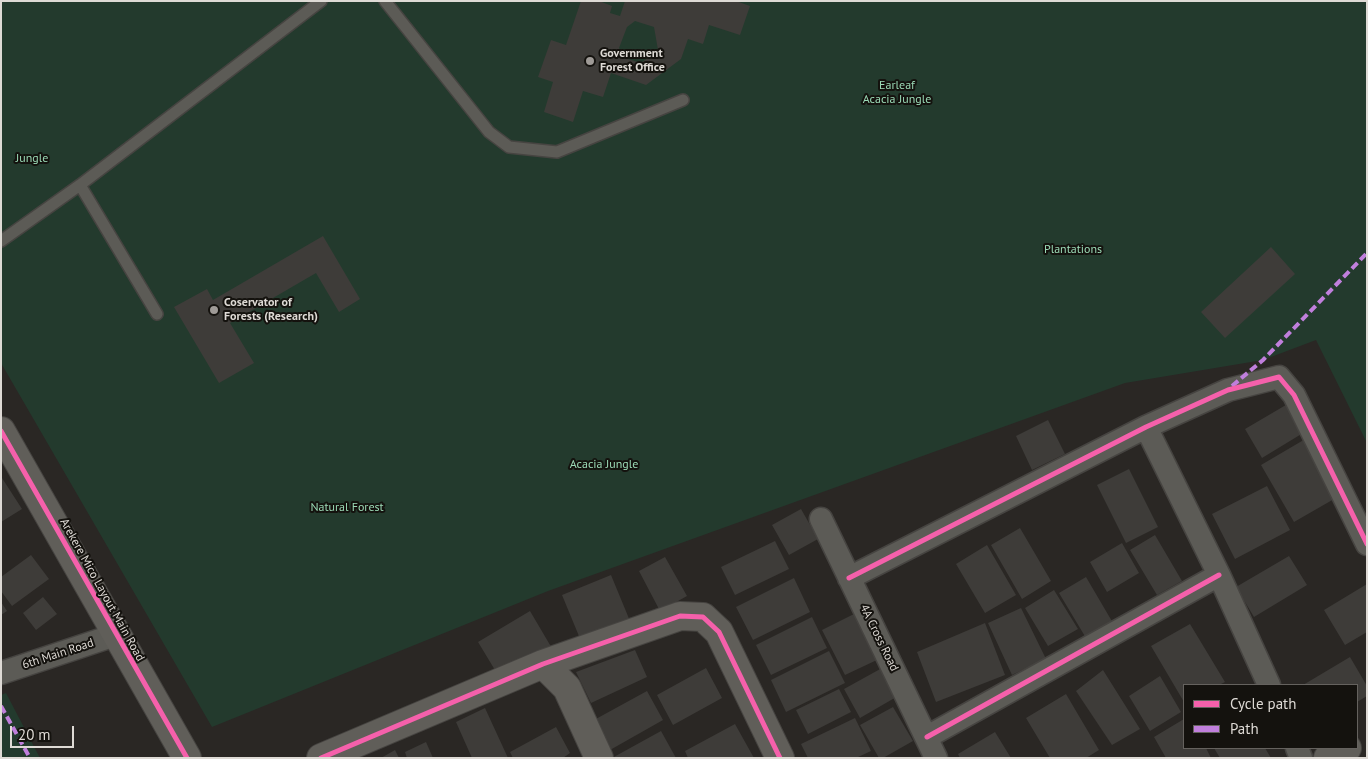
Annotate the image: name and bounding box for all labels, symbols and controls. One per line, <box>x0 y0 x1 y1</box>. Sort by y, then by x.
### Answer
place label: Government Forest Office <box>600 47 665 75</box>
marker: Government Forest Office <box>584 55 596 67</box>
park label: Earleaf Acacia Jungle <box>863 79 931 107</box>
park label: Jungle <box>16 152 48 166</box>
park label: Plantations <box>1044 243 1102 257</box>
place label: Coservator of Forests (Research) <box>224 296 318 324</box>
marker: Coservator of Forests (Research) <box>208 304 220 316</box>
park label: Acacia Jungle <box>570 458 638 472</box>
park label: Natural Forest <box>310 501 384 515</box>
street label: Arekere Mico Layout Main Road <box>57 516 147 664</box>
street label: 4A Cross Road <box>857 602 901 674</box>
street label: 6th Main Road <box>20 636 96 672</box>
legend <box>1183 684 1358 749</box>
text: Cycle path <box>1230 694 1296 713</box>
scale bar <box>12 716 76 748</box>
text: Path <box>1230 719 1259 738</box>
text: 20 m <box>18 725 51 744</box>

